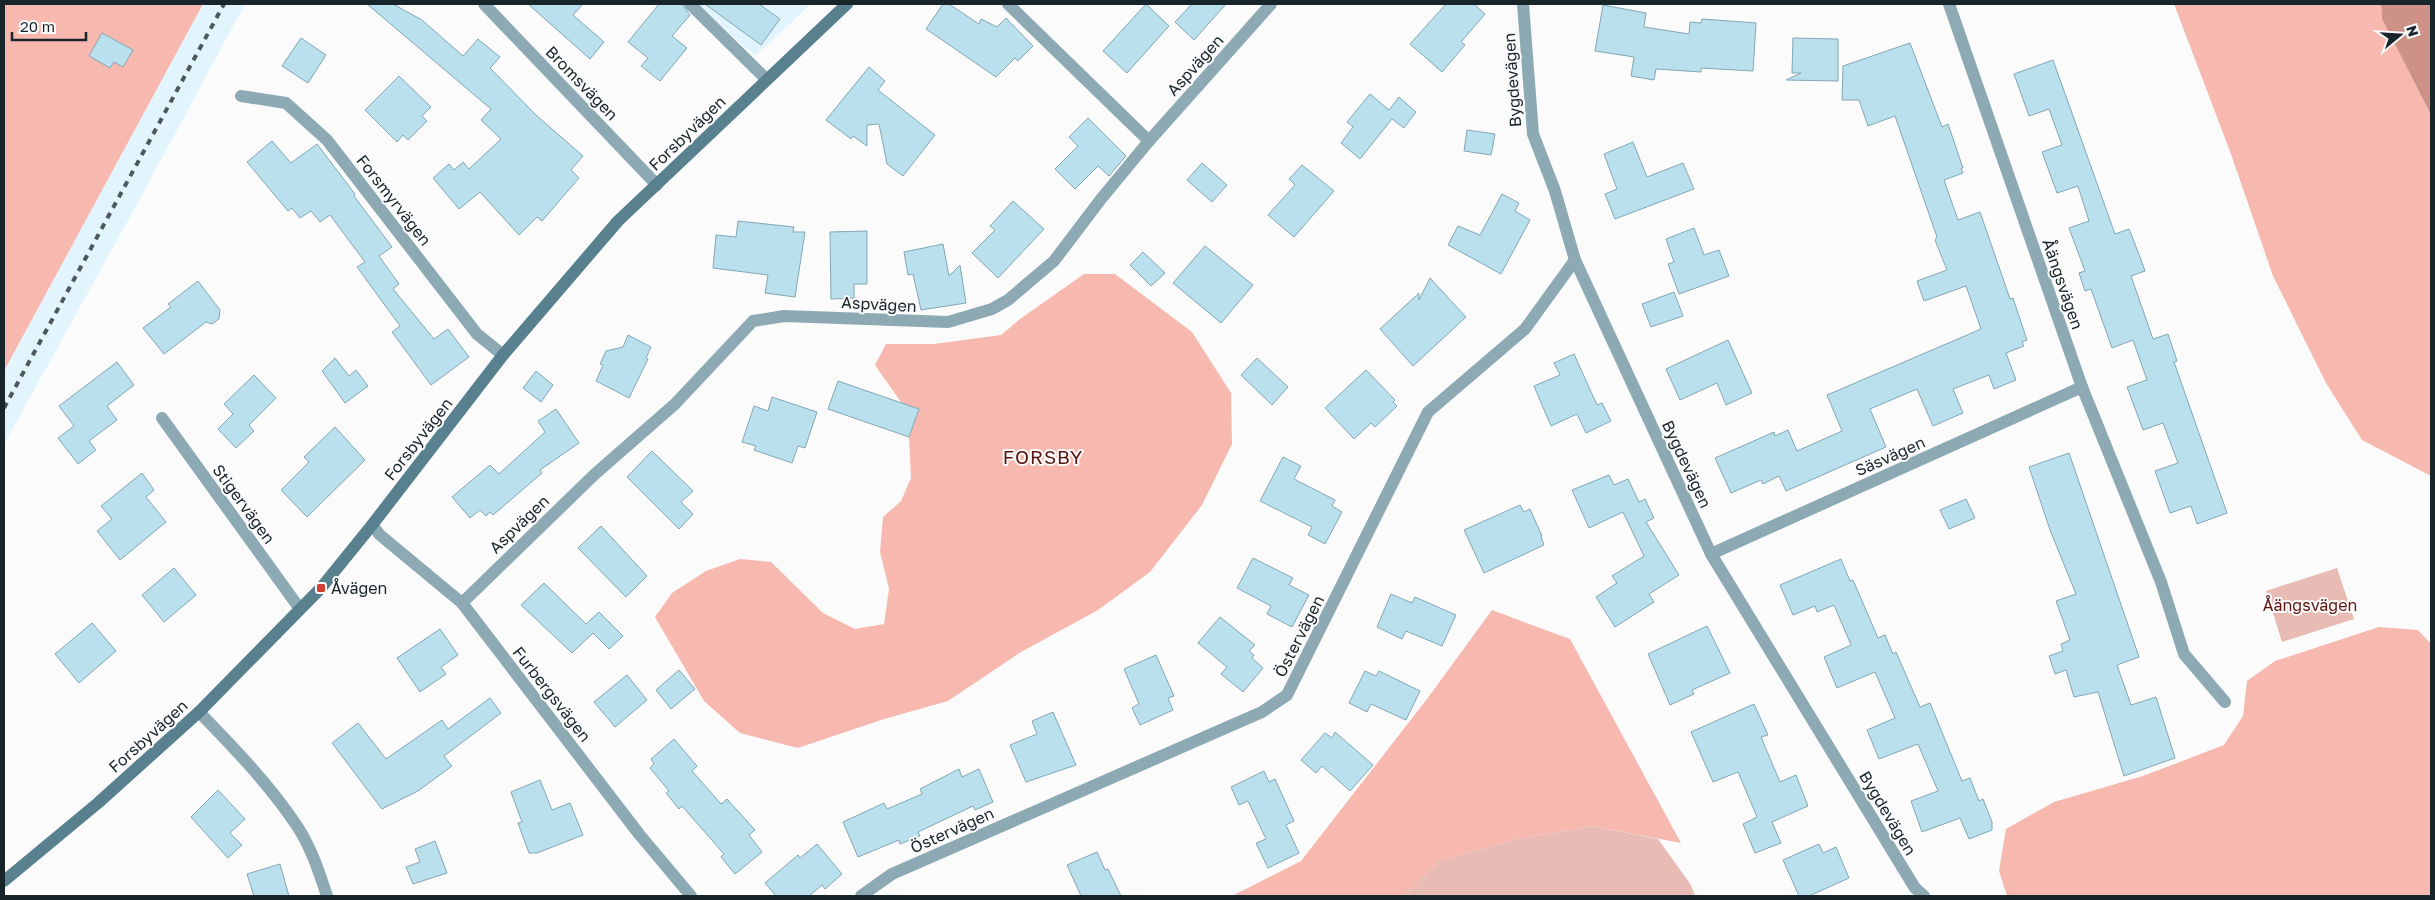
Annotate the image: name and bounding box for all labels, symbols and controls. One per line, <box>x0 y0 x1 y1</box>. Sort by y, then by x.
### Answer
scale bar <box>12 10 86 42</box>
north arrow <box>2375 10 2425 60</box>
text: 20 m <box>20 17 55 35</box>
text: N <box>2403 23 2423 39</box>
street label: Aspvägen <box>1162 30 1228 100</box>
street label: Bygdevägen <box>1499 32 1525 128</box>
street label: Bromsvägen <box>542 42 622 124</box>
street label: Forsbyvägen <box>644 91 730 175</box>
street label: Forsmyrvägen <box>352 151 436 249</box>
street label: Åängsvägen <box>2038 236 2088 332</box>
street label: Aspvägen <box>841 292 917 316</box>
street label: Forsbyvägen <box>380 394 456 484</box>
street label: Bygdevägen <box>1658 417 1716 511</box>
street label: Säsvägen <box>1852 432 1928 480</box>
district label: FORSBY <box>1003 445 1083 468</box>
street label: Stigervägen <box>209 460 279 548</box>
street label: Aspvägen <box>485 491 553 557</box>
place label: Åvägen <box>331 578 387 598</box>
marker: Åvägen <box>315 582 327 594</box>
street label: Östervägen <box>1270 592 1328 680</box>
park label: Åängsvägen <box>2263 595 2357 615</box>
street label: Furbergsvägen <box>509 642 595 746</box>
street label: Forsbyvägen <box>104 695 192 777</box>
street label: Bygdevägen <box>1855 767 1921 859</box>
street label: Östervägen <box>907 803 997 857</box>

